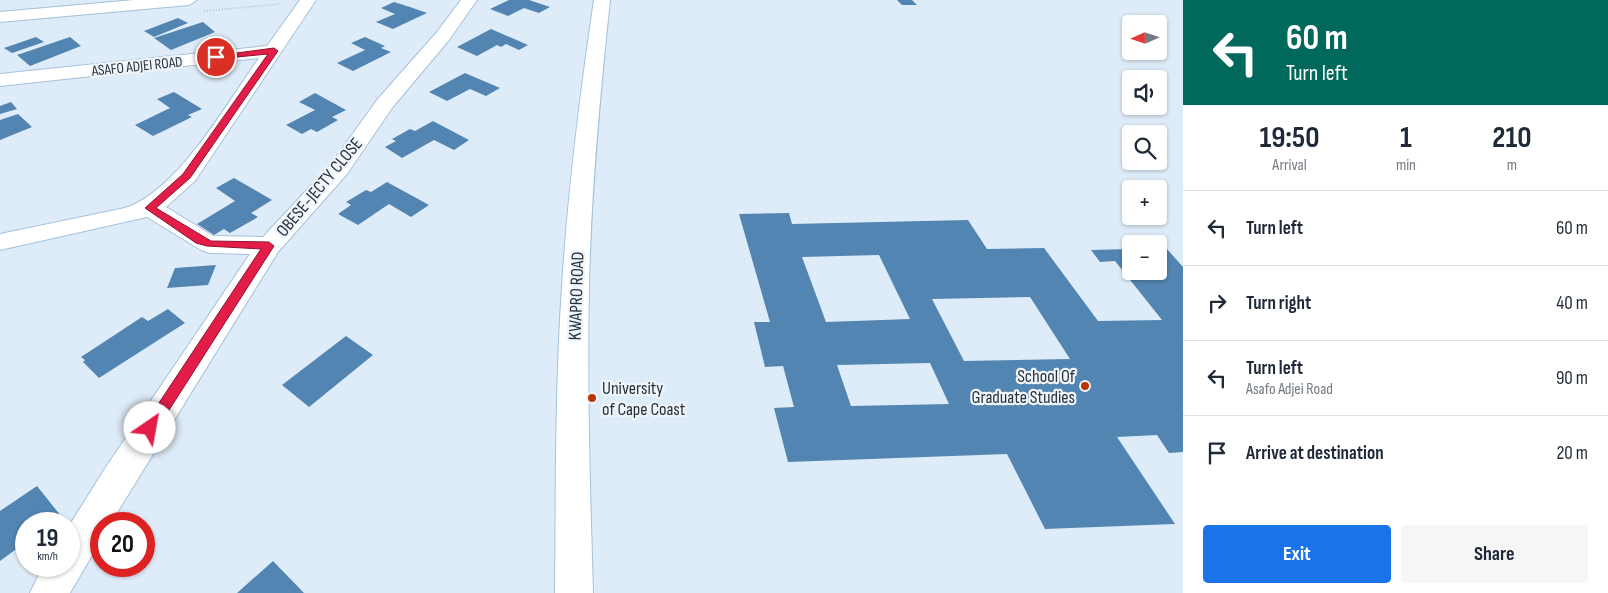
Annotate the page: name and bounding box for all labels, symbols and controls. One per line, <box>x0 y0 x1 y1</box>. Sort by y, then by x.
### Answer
north arrow <box>1122 15 1168 60</box>
map controls <box>1122 15 1167 280</box>
text: 60 m <box>1286 17 1348 60</box>
icon: left <box>1203 20 1268 85</box>
pin <box>195 36 237 78</box>
icon: arrive <box>202 43 230 71</box>
street label: ASAFO ADJEI ROAD <box>90 52 183 81</box>
text: Turn left <box>1286 60 1348 87</box>
button: sound <box>1122 70 1167 115</box>
text: 19:50 <box>1259 120 1320 156</box>
text: 1 <box>1400 120 1412 156</box>
text: 210 <box>1492 120 1532 156</box>
button: search <box>1122 125 1167 170</box>
street label: OBESE-JECTY CLOSE <box>272 134 367 241</box>
text: Arrival <box>1272 156 1307 175</box>
text: min <box>1396 156 1416 175</box>
text: m <box>1507 156 1517 175</box>
button: + <box>1122 180 1167 225</box>
icon: left <box>1203 214 1231 242</box>
text: Turn left <box>1246 217 1303 240</box>
text: 60 m <box>1556 217 1588 240</box>
button: − <box>1122 235 1167 280</box>
street label: KWAPRO ROAD <box>564 251 589 341</box>
icon: right <box>1203 289 1231 317</box>
text: Turn right <box>1246 292 1311 315</box>
text: 40 m <box>1556 292 1588 315</box>
text: Turn left <box>1246 357 1303 380</box>
icon: left <box>1203 364 1231 392</box>
place label: School Of Graduate Studies <box>972 366 1076 408</box>
text: 90 m <box>1556 367 1588 390</box>
place label: University of Cape Coast <box>602 378 686 420</box>
marker: School Of Graduate Studies <box>1079 380 1091 392</box>
text: Asafo Adjei Road <box>1246 380 1333 399</box>
marker: University of Cape Coast <box>586 392 598 404</box>
position arrow <box>123 401 175 453</box>
icon: arrive <box>1203 439 1231 467</box>
text: Arrive at destination <box>1246 442 1384 465</box>
text: 20 m <box>1556 442 1588 465</box>
speed limit sign: 20 <box>90 512 155 577</box>
text: 19 <box>37 523 58 554</box>
button: Exit <box>1203 525 1391 583</box>
button: Share <box>1401 525 1588 583</box>
text: km/h <box>37 549 58 564</box>

